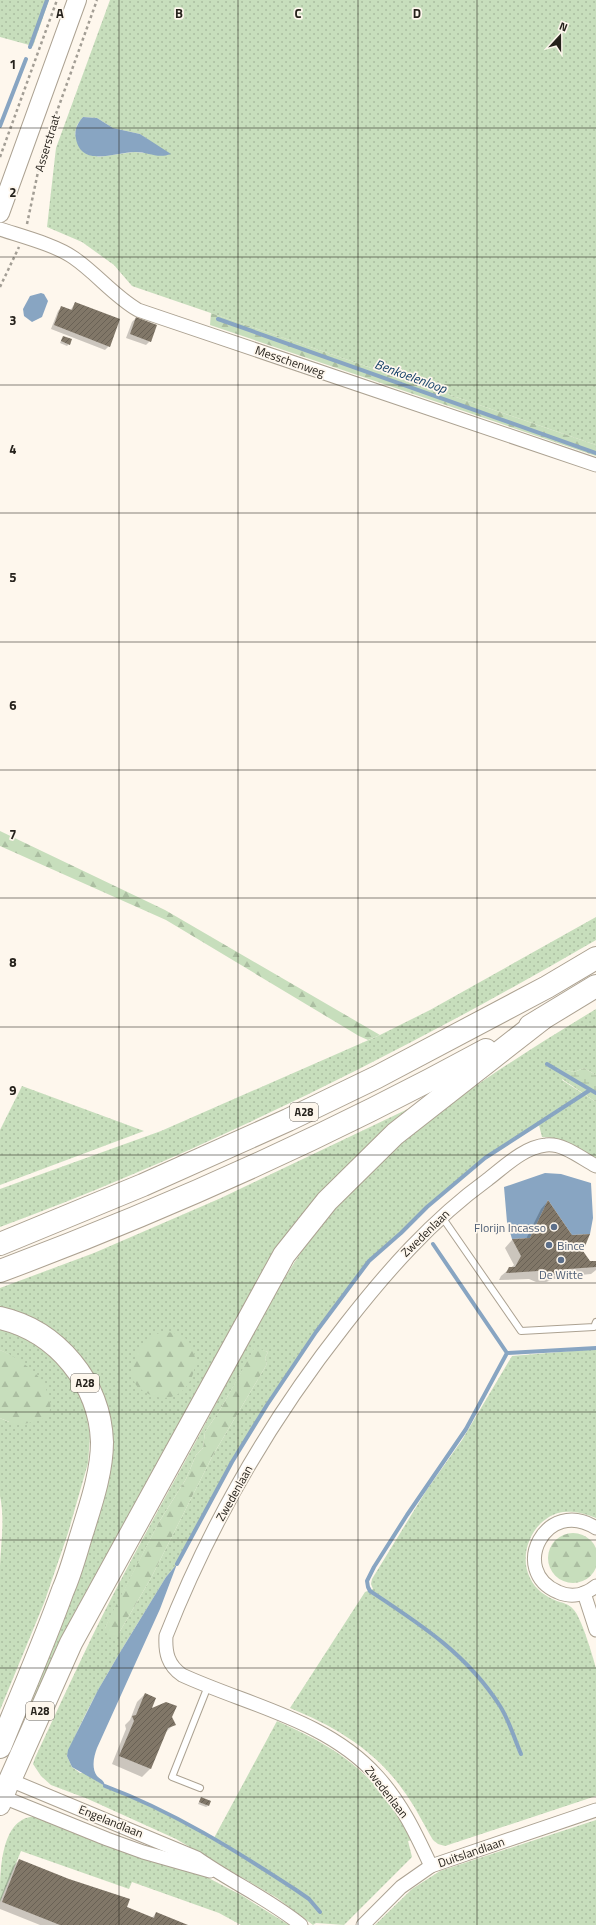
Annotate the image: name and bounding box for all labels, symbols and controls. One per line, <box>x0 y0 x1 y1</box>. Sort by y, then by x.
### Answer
text: A <box>56 3 64 23</box>
text: B <box>175 3 183 23</box>
text: C <box>294 3 302 23</box>
text: D <box>413 3 421 23</box>
north arrow <box>540 16 580 56</box>
text: N <box>557 18 570 35</box>
text: 1 <box>9 54 17 74</box>
street label: Asserstraat <box>29 111 65 174</box>
text: 2 <box>9 182 17 202</box>
text: 3 <box>9 310 17 330</box>
street label: Messchenweg <box>253 340 327 382</box>
water label: Benkoelenloop <box>372 354 450 398</box>
text: 4 <box>9 439 17 459</box>
text: 5 <box>9 567 17 587</box>
text: 6 <box>9 695 17 715</box>
text: 7 <box>9 824 17 844</box>
text: 8 <box>9 952 17 972</box>
text: 9 <box>9 1080 17 1100</box>
road number: A28 <box>290 1103 318 1121</box>
street label: Zwedenlaan <box>396 1205 454 1261</box>
place label: Florijn Incasso <box>474 1218 546 1237</box>
marker: Florijn Incasso <box>549 1222 559 1232</box>
place label: Bince <box>557 1236 585 1255</box>
marker: Bince <box>544 1240 554 1250</box>
marker: De Witte <box>556 1255 566 1265</box>
place label: De Witte <box>539 1265 583 1284</box>
road number: A28 <box>71 1374 99 1392</box>
street label: Zwedenlaan <box>211 1461 257 1525</box>
road number: A28 <box>26 1702 54 1720</box>
street label: Zwedenlaan <box>361 1762 413 1822</box>
street label: Engelandlaan <box>76 1799 146 1843</box>
street label: Duitslandlaan <box>435 1832 507 1872</box>

